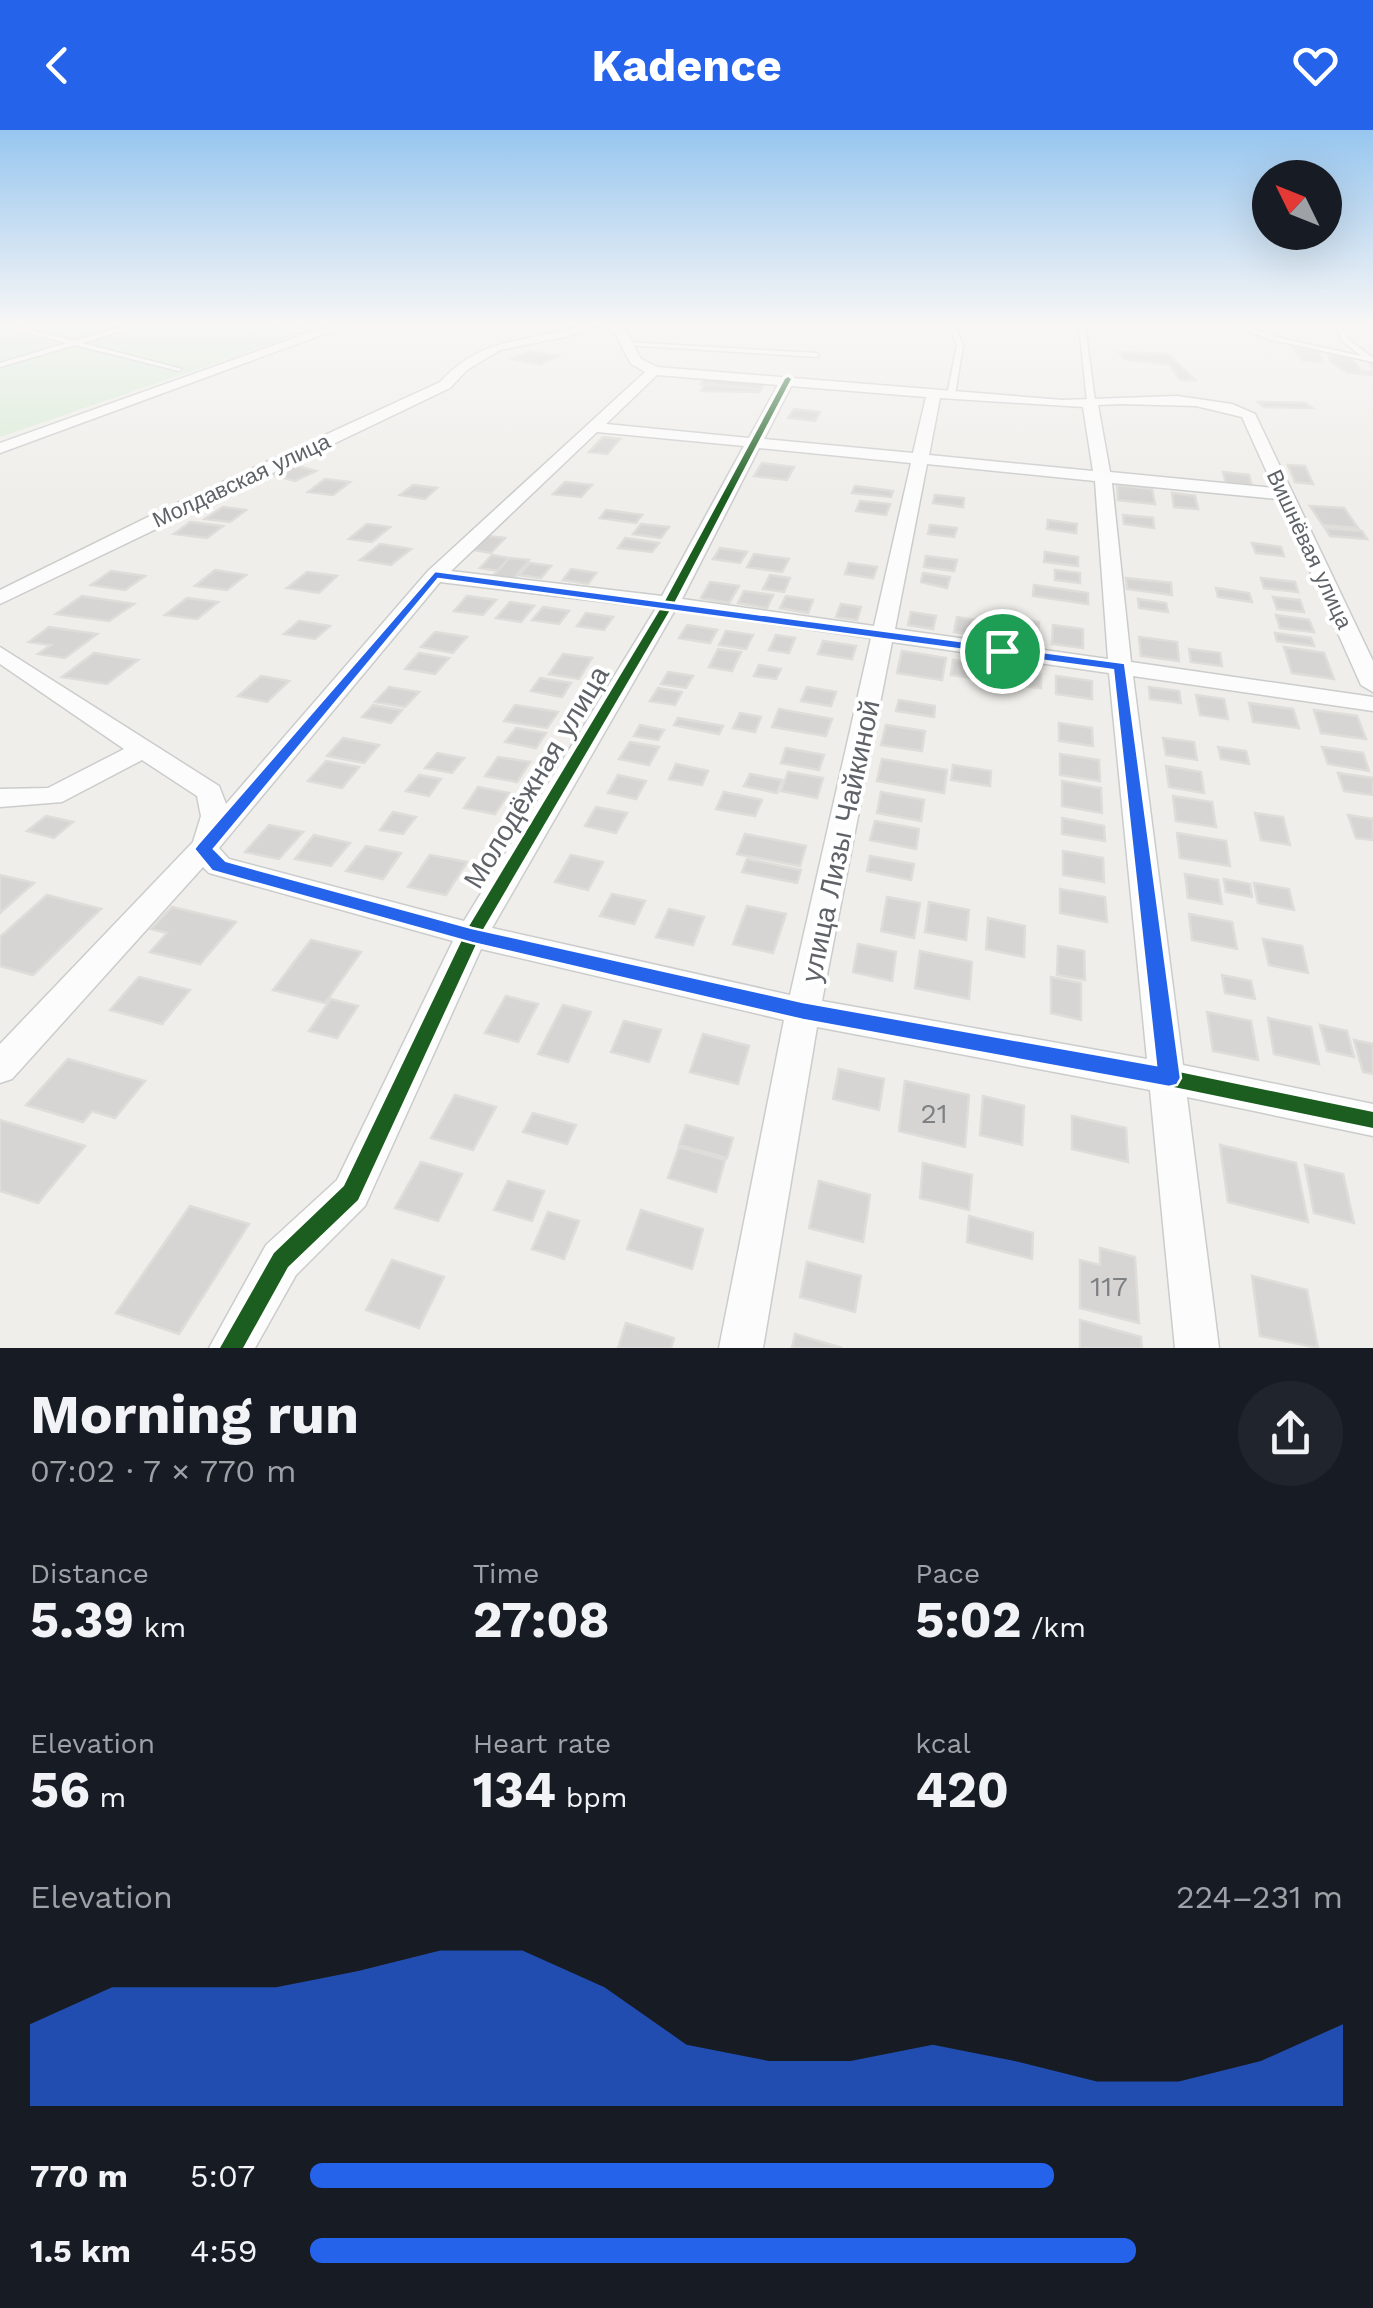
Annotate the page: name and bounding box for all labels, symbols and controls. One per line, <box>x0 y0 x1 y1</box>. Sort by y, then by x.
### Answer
icon: back <box>30 38 85 93</box>
icon: heart <box>1288 38 1343 93</box>
text: Kadence <box>591 39 782 92</box>
north arrow <box>1252 160 1342 250</box>
map controls <box>1252 160 1342 250</box>
street label: Молдавская улица <box>149 428 335 533</box>
street label: Вишнёвая улица <box>1262 466 1358 633</box>
pin <box>960 609 1045 694</box>
icon: arrive <box>975 624 1030 679</box>
street label: Молодёжная улица <box>457 660 616 894</box>
street label: улица Лизы Чайкиной <box>794 697 887 985</box>
house number: 21 <box>920 1097 948 1130</box>
house number: 117 <box>1090 1270 1128 1303</box>
button: share <box>1238 1381 1343 1486</box>
text: Morning run <box>30 1382 359 1446</box>
text: 07:02 · 7 × 770 m <box>30 1452 296 1490</box>
text: Distance <box>30 1557 149 1590</box>
text: Time <box>473 1557 539 1590</box>
text: Pace <box>915 1557 980 1590</box>
text: 5.39 <box>30 1590 134 1649</box>
text: 27:08 <box>473 1590 610 1649</box>
text: 5:02 <box>915 1590 1022 1649</box>
text: km <box>134 1611 186 1644</box>
text: /km <box>1022 1611 1086 1644</box>
text: Elevation <box>30 1727 155 1760</box>
text: Heart rate <box>473 1727 611 1760</box>
text: kcal <box>915 1727 971 1760</box>
text: 56 <box>30 1760 90 1819</box>
text: 134 <box>473 1760 556 1819</box>
text: 420 <box>915 1760 1009 1819</box>
text: m <box>90 1781 126 1814</box>
text: bpm <box>556 1781 628 1814</box>
text: Elevation <box>30 1878 173 1916</box>
text: 224–231 m <box>1176 1878 1343 1916</box>
text: 770 m <box>30 2157 128 2195</box>
text: 5:07 <box>190 2157 255 2195</box>
text: 1.5 km <box>30 2232 131 2270</box>
text: 4:59 <box>190 2232 257 2270</box>

